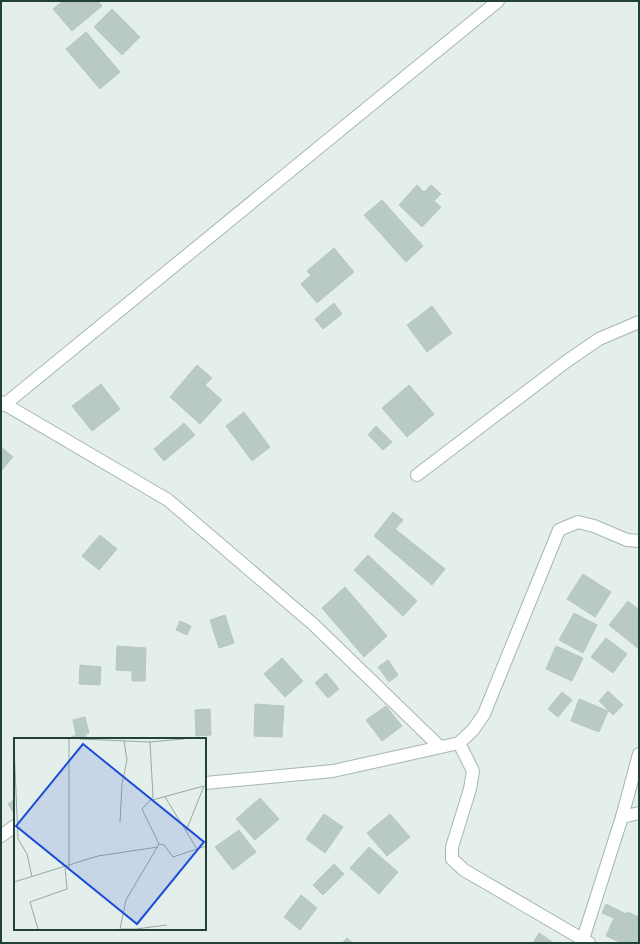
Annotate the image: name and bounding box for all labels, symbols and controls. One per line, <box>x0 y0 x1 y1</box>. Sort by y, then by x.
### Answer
inset map <box>14 738 206 930</box>

